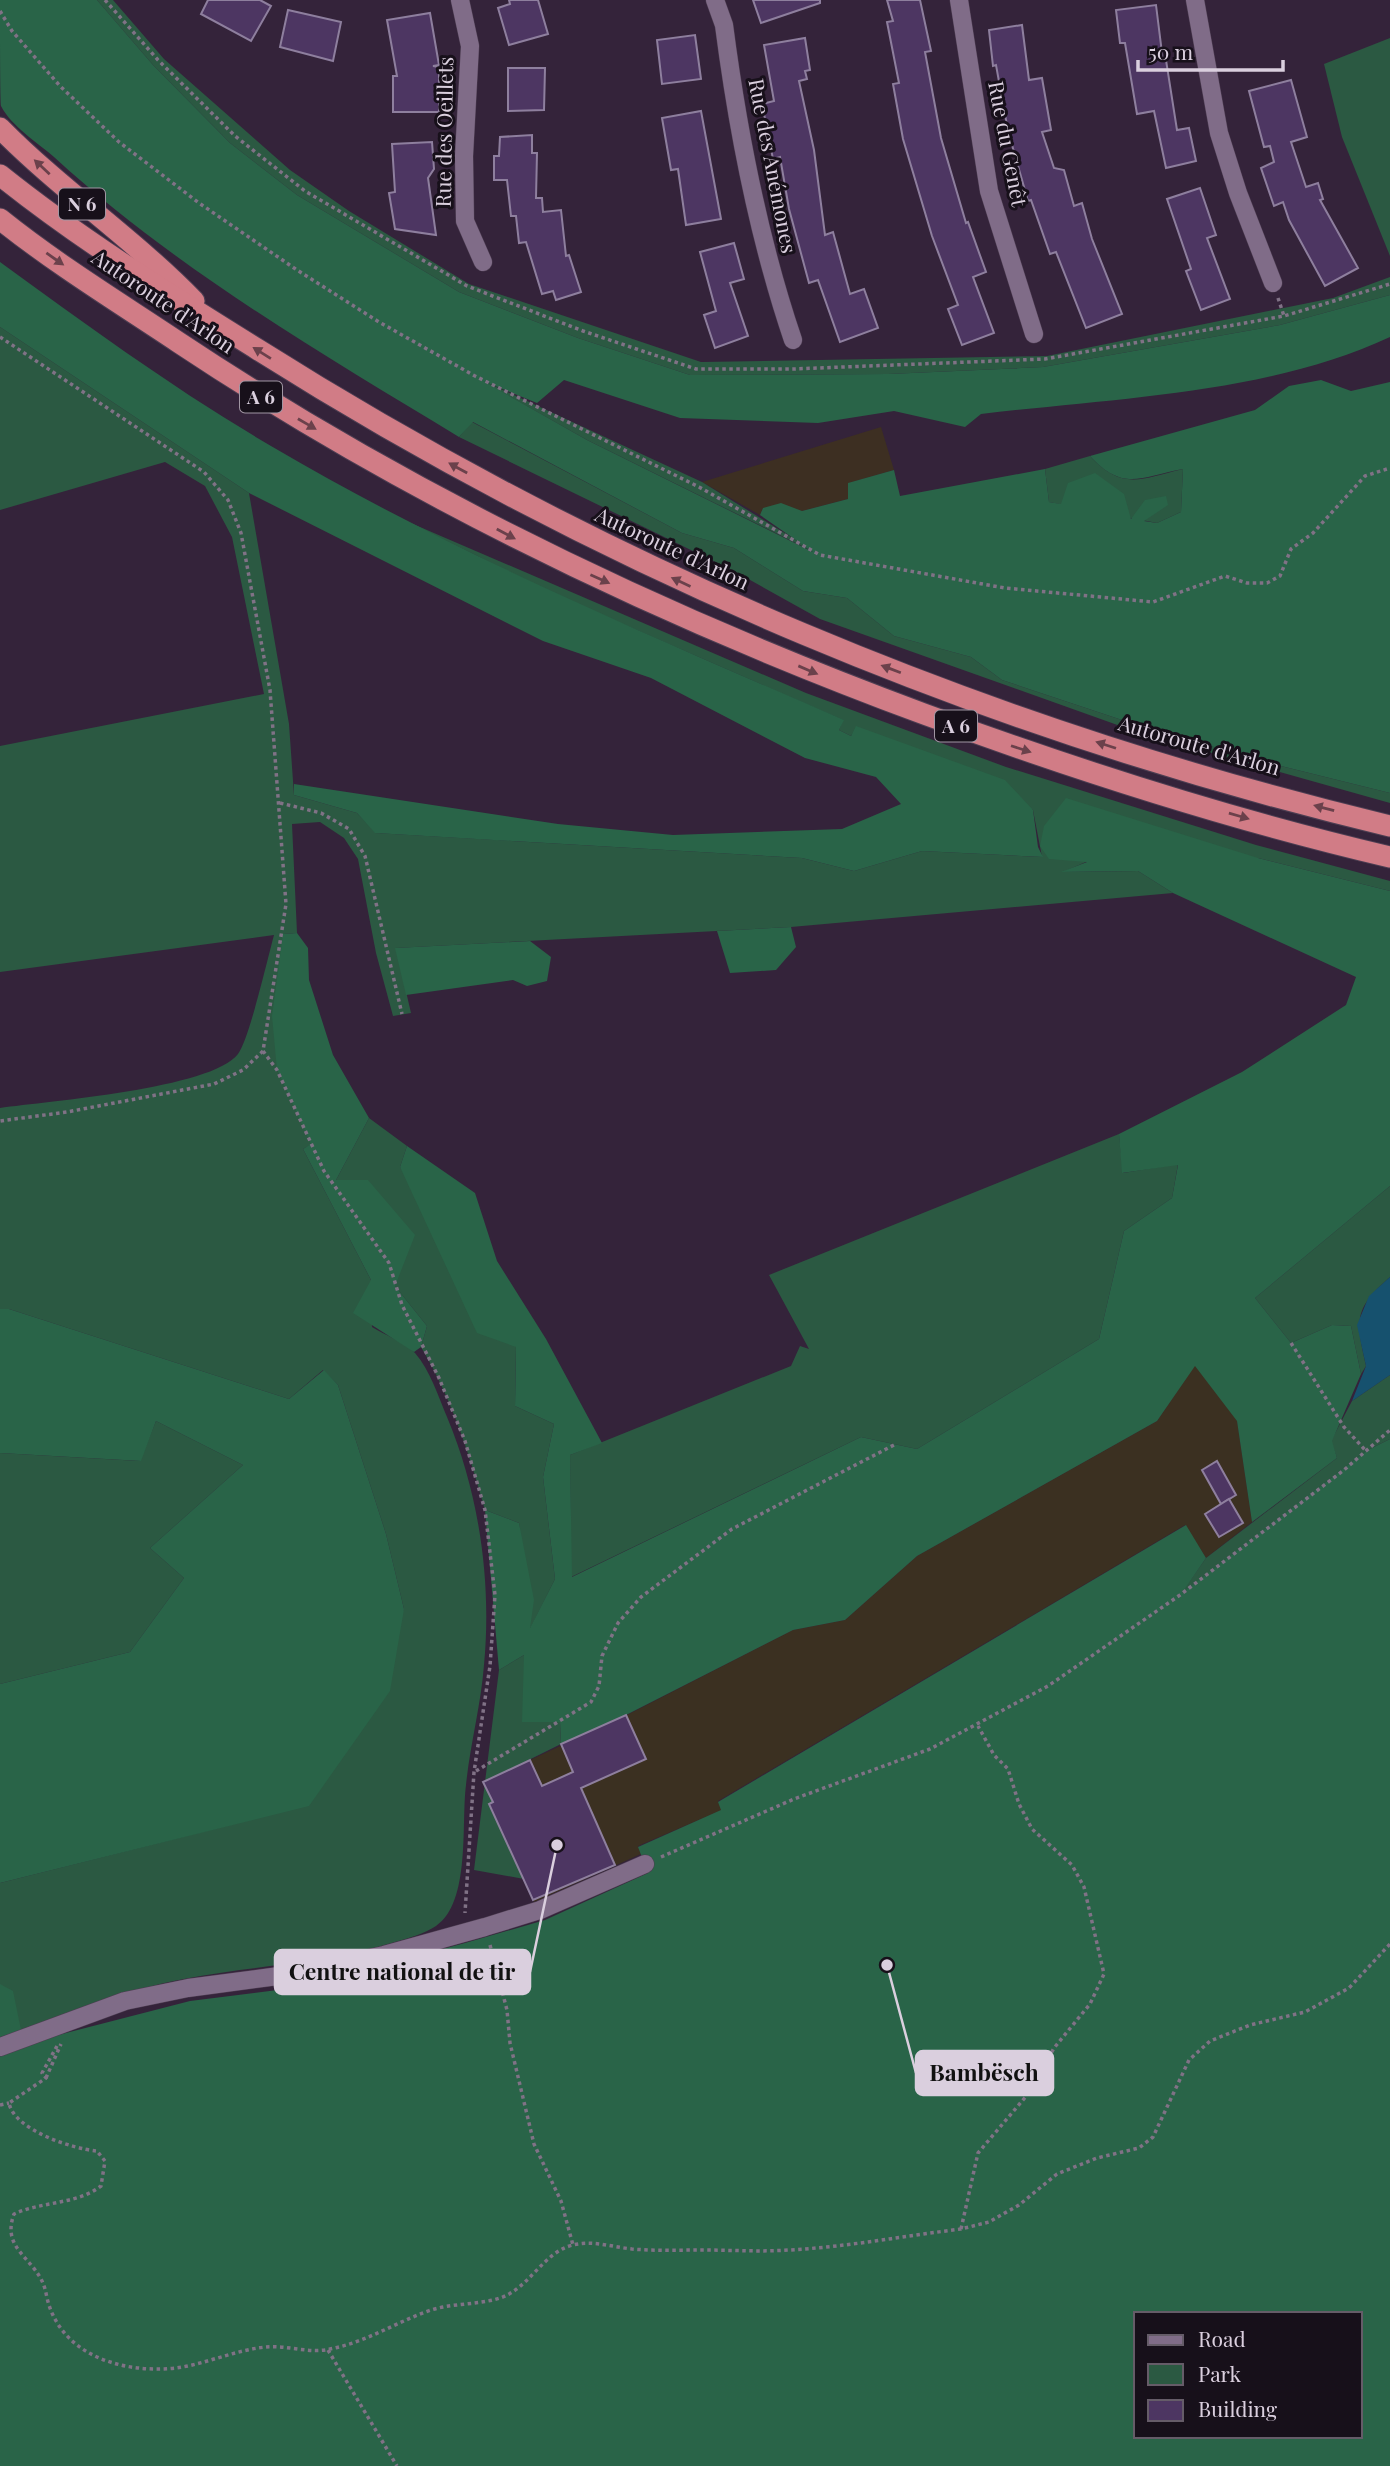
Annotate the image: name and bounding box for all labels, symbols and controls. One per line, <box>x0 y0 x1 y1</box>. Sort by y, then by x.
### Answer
scale bar <box>1138 28 1283 72</box>
text: 50 m <box>1148 37 1194 65</box>
street label: Rue des Oeillets <box>428 56 458 208</box>
street label: Rue des Anémones <box>743 76 805 255</box>
street label: Rue du Genêt <box>983 78 1035 209</box>
one-way arrow <box>33 159 51 175</box>
road number: N 6 <box>59 188 105 220</box>
street label: Autoroute d'Arlon <box>86 242 241 359</box>
one-way arrow <box>46 251 64 265</box>
one-way arrow <box>252 346 271 359</box>
road number: A 6 <box>240 382 282 412</box>
one-way arrow <box>297 418 316 430</box>
one-way arrow <box>448 462 467 474</box>
street label: Autoroute d'Arlon <box>590 499 755 595</box>
one-way arrow <box>496 528 515 540</box>
one-way arrow <box>590 573 610 585</box>
one-way arrow <box>671 576 691 588</box>
one-way arrow <box>881 663 902 674</box>
one-way arrow <box>798 665 819 676</box>
street label: Autoroute d'Arlon <box>1115 707 1284 781</box>
road number: A 6 <box>935 710 977 741</box>
one-way arrow <box>1095 739 1116 749</box>
one-way arrow <box>1011 745 1032 755</box>
one-way arrow <box>1313 802 1335 813</box>
one-way arrow <box>1229 811 1250 821</box>
callout: Centre national de tir <box>275 1950 530 1994</box>
text: Centre national de tir <box>289 1955 516 1986</box>
callout: Bambësch <box>916 2051 1053 2095</box>
text: Bambësch <box>929 2056 1039 2087</box>
legend <box>1134 2312 1362 2438</box>
text: Road <box>1198 2324 1246 2352</box>
text: Park <box>1198 2359 1242 2387</box>
text: Building <box>1198 2394 1277 2422</box>

